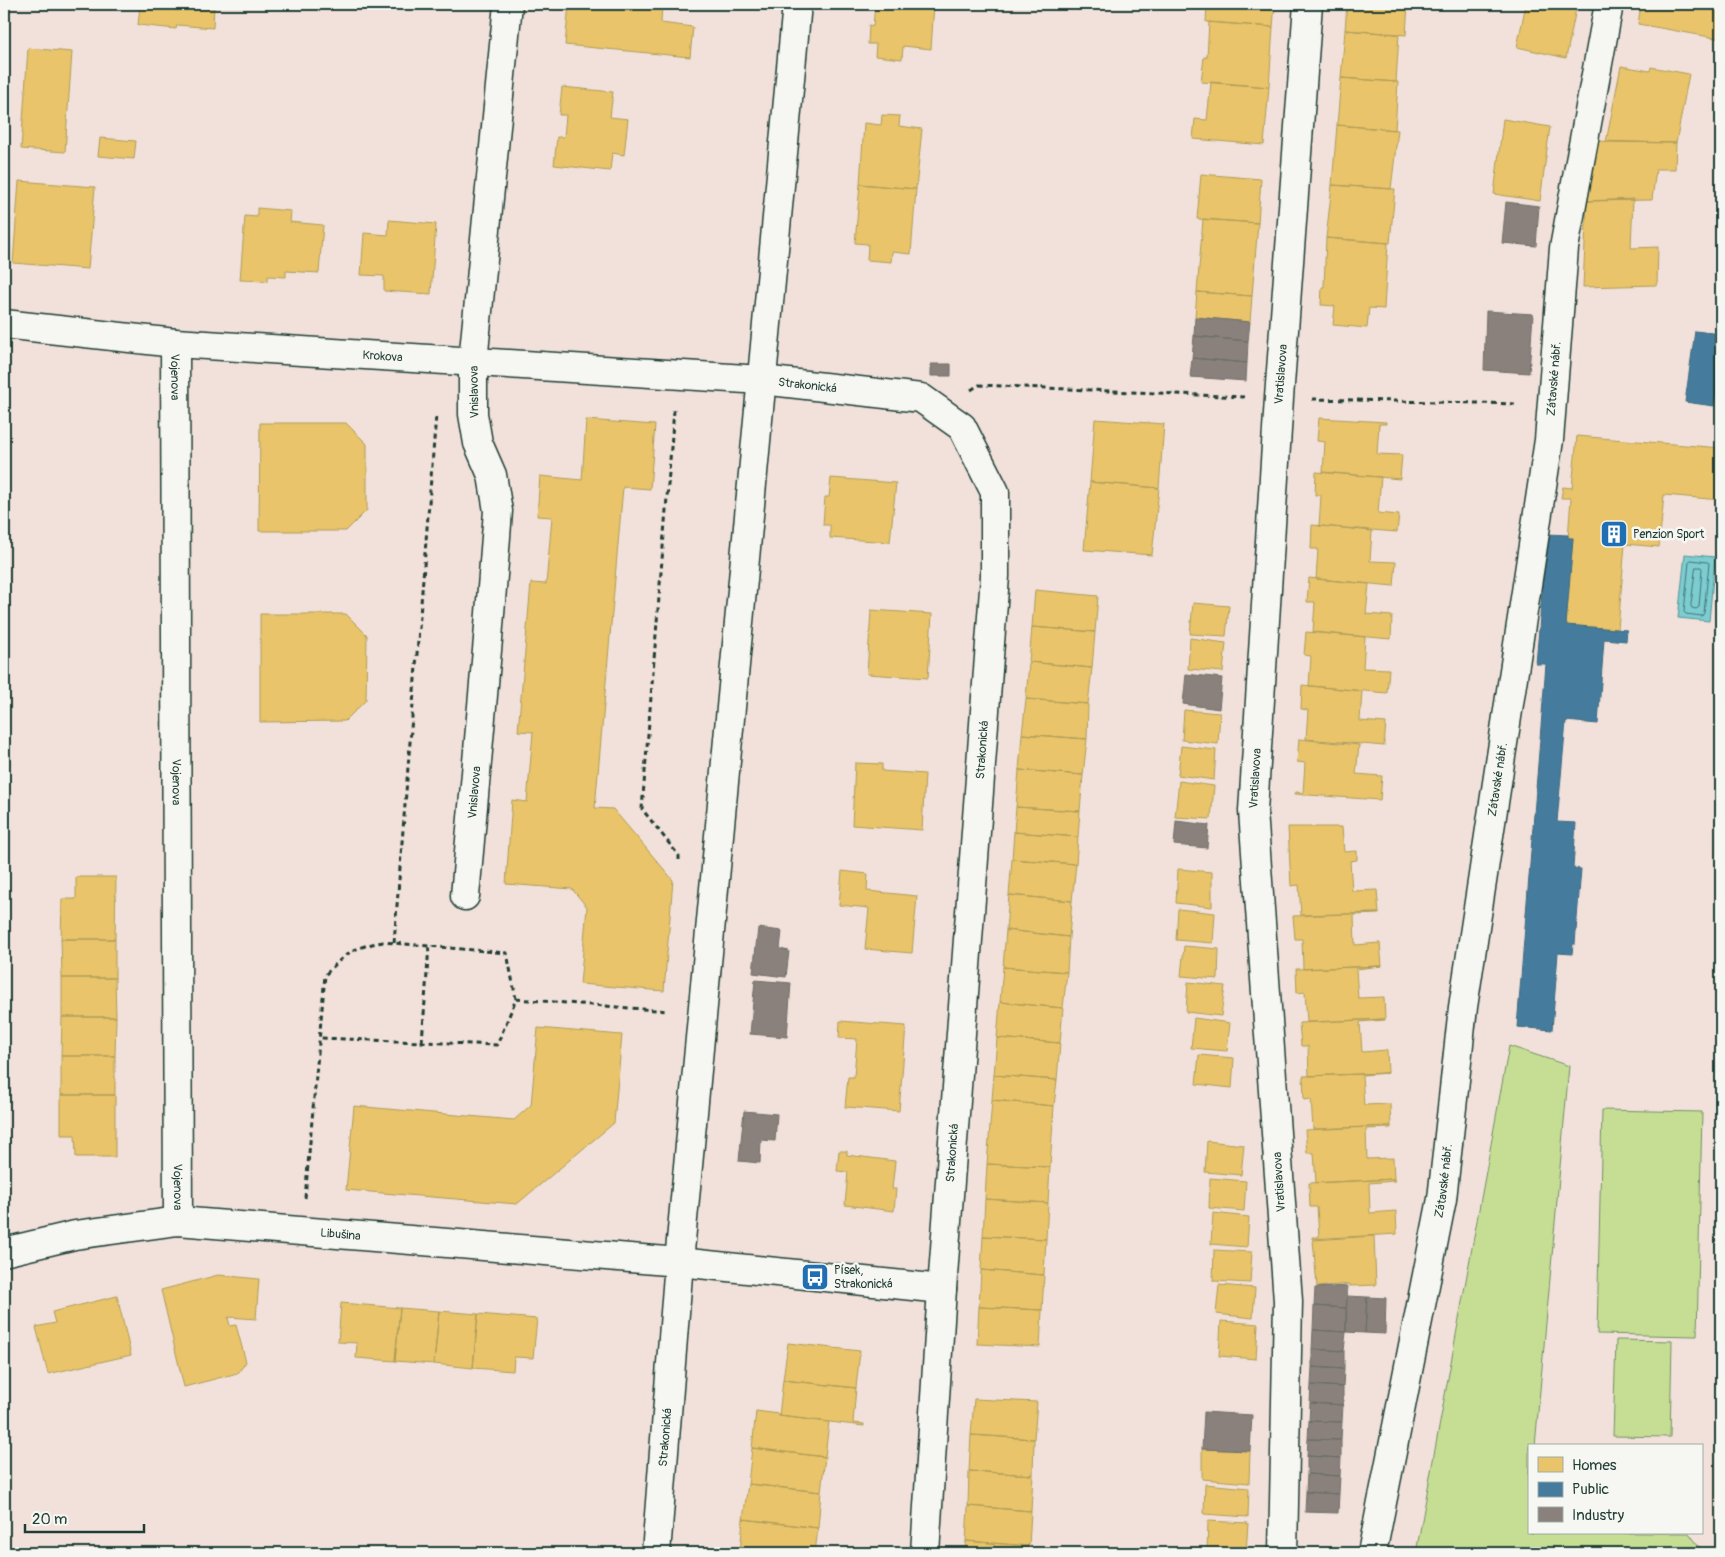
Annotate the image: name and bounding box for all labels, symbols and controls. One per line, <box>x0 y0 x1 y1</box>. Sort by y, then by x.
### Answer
street label: Zátavské nábř. <box>1544 341 1565 417</box>
street label: Vratislavova <box>1272 343 1291 405</box>
street label: Krokova <box>362 348 403 365</box>
street label: Vojenova <box>167 354 182 401</box>
street label: Vnislavova <box>467 365 482 418</box>
street label: Strakonická <box>777 375 838 396</box>
building icon: Penzion Sport <box>1599 519 1629 549</box>
place label: Penzion Sport <box>1633 527 1705 542</box>
street label: Strakonická <box>973 720 992 780</box>
street label: Zátavské nábř. <box>1485 742 1511 818</box>
street label: Vratislavova <box>1246 747 1265 809</box>
street label: Vojenova <box>168 759 184 806</box>
street label: Vnislavova <box>465 765 485 819</box>
street label: Strakonická <box>943 1123 962 1183</box>
street label: Zátavské nábř. <box>1431 1143 1456 1219</box>
street label: Vratislavova <box>1270 1151 1289 1213</box>
street label: Vojenova <box>170 1164 185 1211</box>
street label: Libušina <box>320 1226 362 1244</box>
bus stop icon: Písek, Strakonická <box>800 1262 830 1292</box>
place label: Písek, Strakonická <box>834 1263 893 1292</box>
street label: Strakonická <box>656 1407 675 1467</box>
legend <box>1528 1444 1702 1534</box>
text: Homes <box>1572 1456 1617 1475</box>
text: Public <box>1572 1480 1609 1499</box>
scale bar <box>25 1502 144 1534</box>
text: Industry <box>1572 1506 1625 1525</box>
text: 20 m <box>32 1510 67 1529</box>

